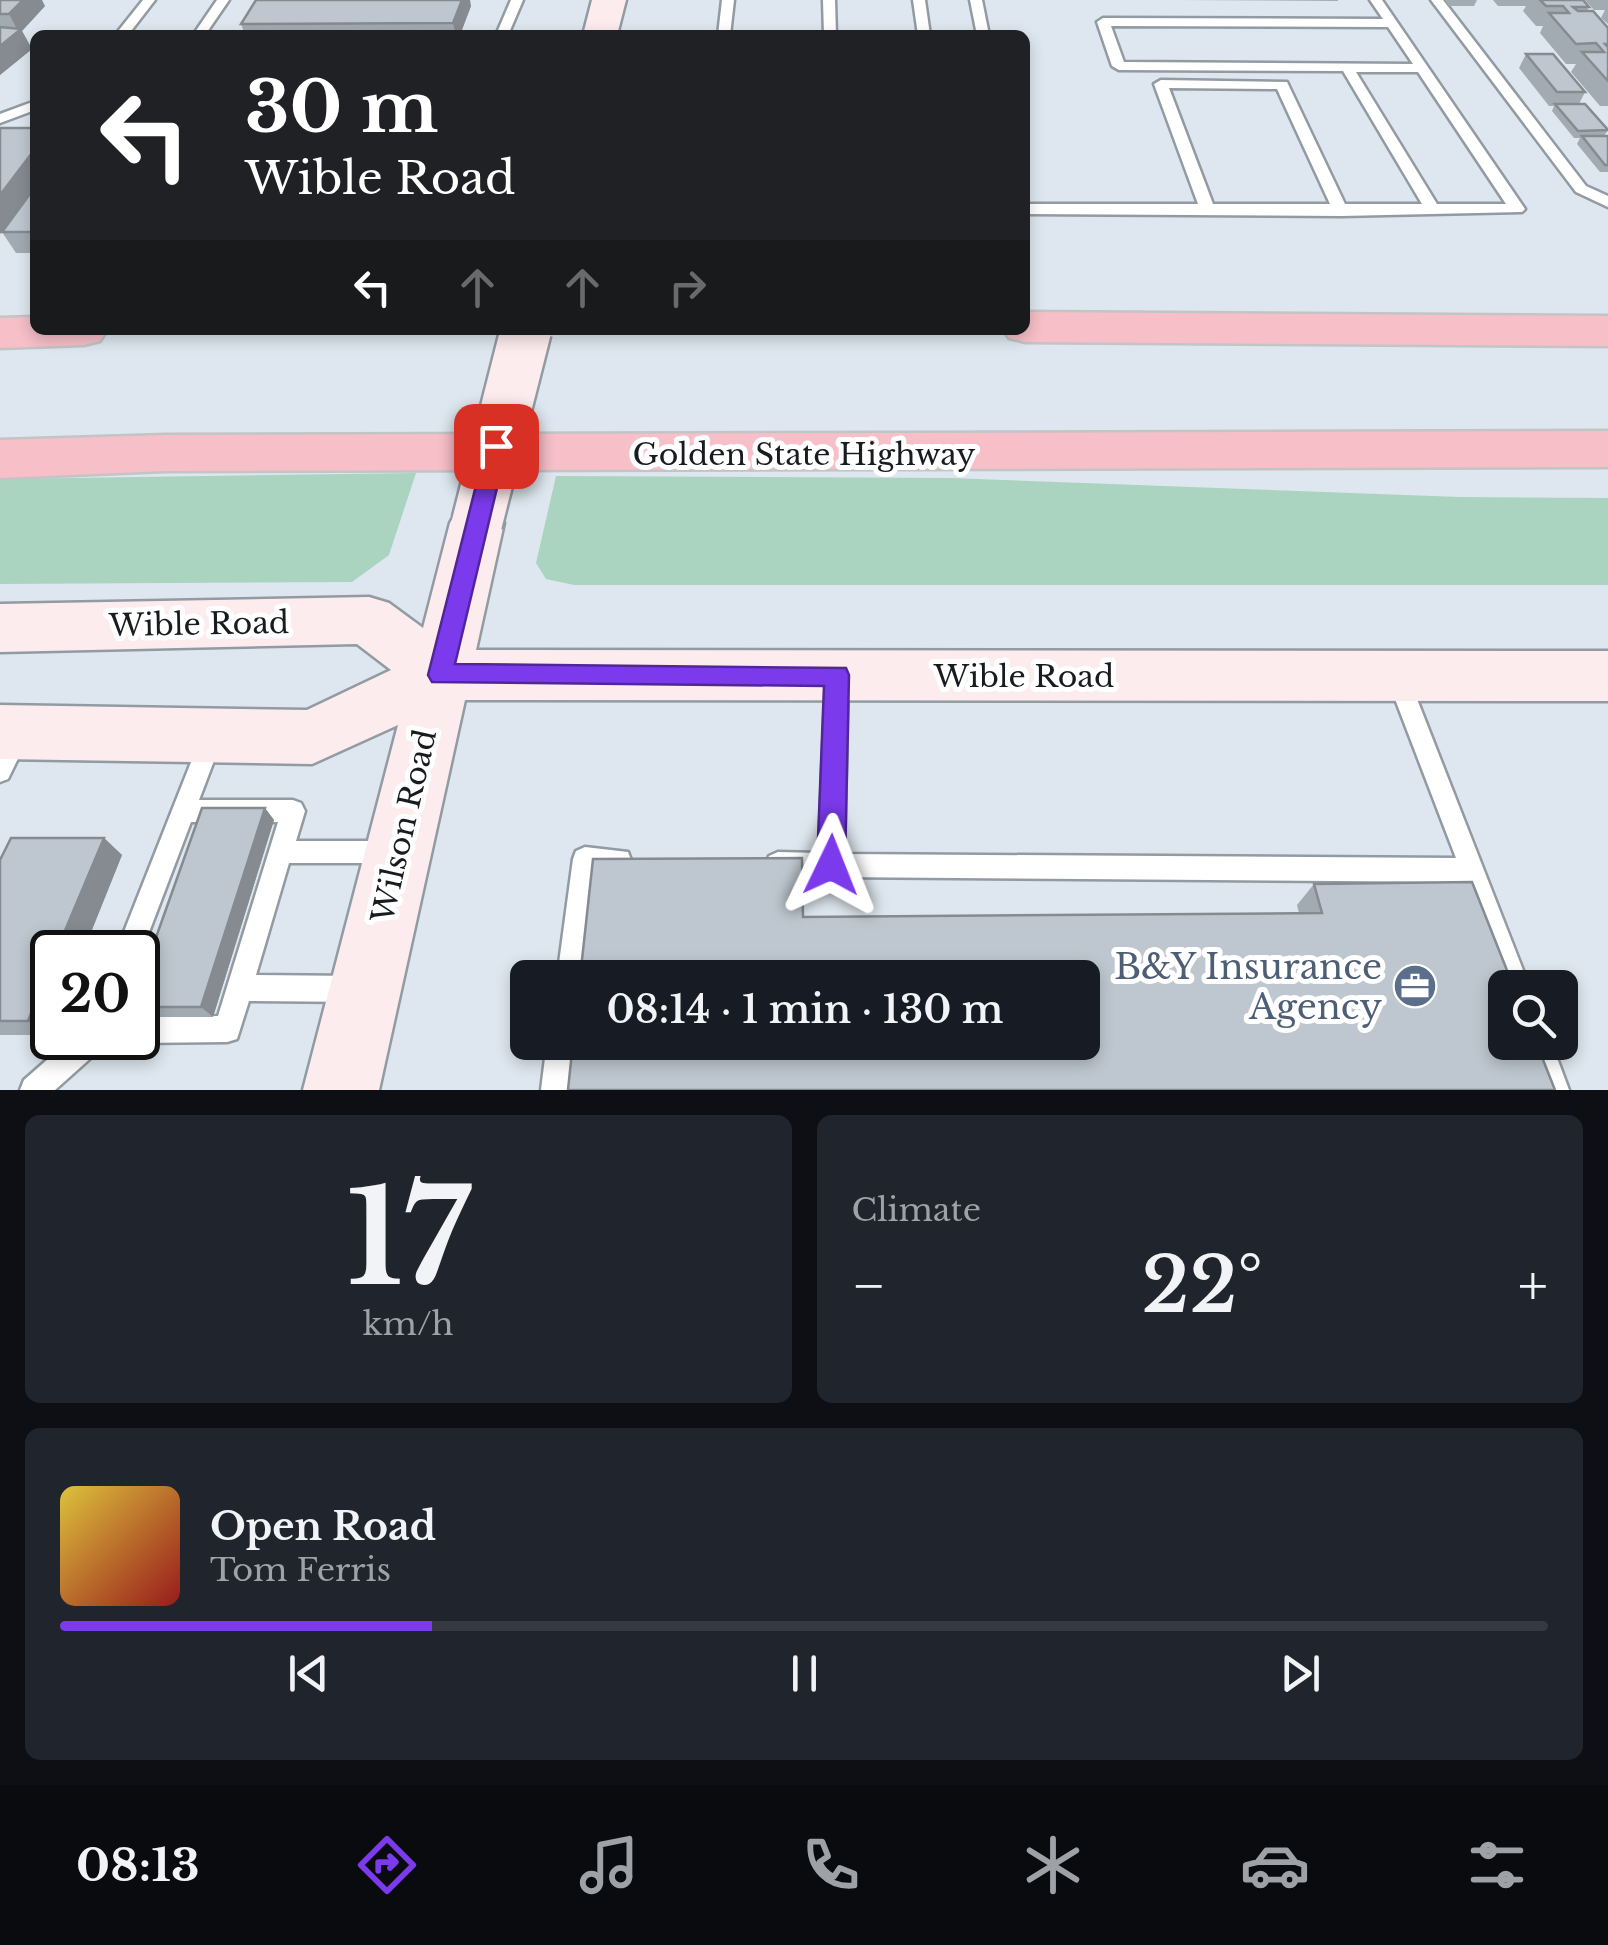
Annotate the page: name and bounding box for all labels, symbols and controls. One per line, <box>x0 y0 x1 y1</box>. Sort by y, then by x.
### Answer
text: 30 m <box>245 64 438 151</box>
icon: left <box>80 70 210 200</box>
text: Wible Road <box>245 150 515 206</box>
icon: left <box>345 260 400 315</box>
icon: ahead <box>450 260 505 315</box>
icon: ahead <box>555 260 610 315</box>
icon: right <box>660 260 715 315</box>
pin <box>454 404 539 489</box>
icon: arrive <box>469 419 524 474</box>
street label: Golden State Highway <box>633 436 975 473</box>
street label: Wible Road <box>108 604 289 644</box>
street label: Wible Road <box>933 658 1114 695</box>
street label: Wilson Road <box>364 726 444 927</box>
position arrow <box>779 813 883 917</box>
speed limit sign: 20 <box>30 930 160 1060</box>
place label: B&Y Insurance Agency <box>1114 945 1382 1028</box>
office icon: B&Y Insurance Agency <box>1392 963 1438 1009</box>
map controls <box>1488 970 1578 1060</box>
button: search <box>1488 970 1578 1060</box>
text: 08:14 · 1 min · 130 m <box>607 986 1003 1033</box>
text: 17 <box>346 1158 470 1319</box>
text: Climate <box>852 1190 981 1230</box>
text: 22° <box>1141 1239 1263 1332</box>
text: − <box>852 1252 886 1320</box>
text: + <box>1518 1252 1548 1320</box>
text: km/h <box>363 1304 454 1344</box>
text: Open Road <box>210 1503 436 1550</box>
text: Tom Ferris <box>210 1550 391 1590</box>
icon: previous <box>281 1646 336 1701</box>
icon: pause <box>777 1646 832 1701</box>
icon: next <box>1273 1646 1328 1701</box>
icon: directions <box>352 1830 422 1900</box>
icon: music <box>574 1830 644 1900</box>
icon: phone <box>796 1830 866 1900</box>
icon: climate <box>1018 1830 1088 1900</box>
icon: car <box>1240 1830 1310 1900</box>
icon: filters <box>1462 1830 1532 1900</box>
text: 08:13 <box>76 1837 200 1893</box>

